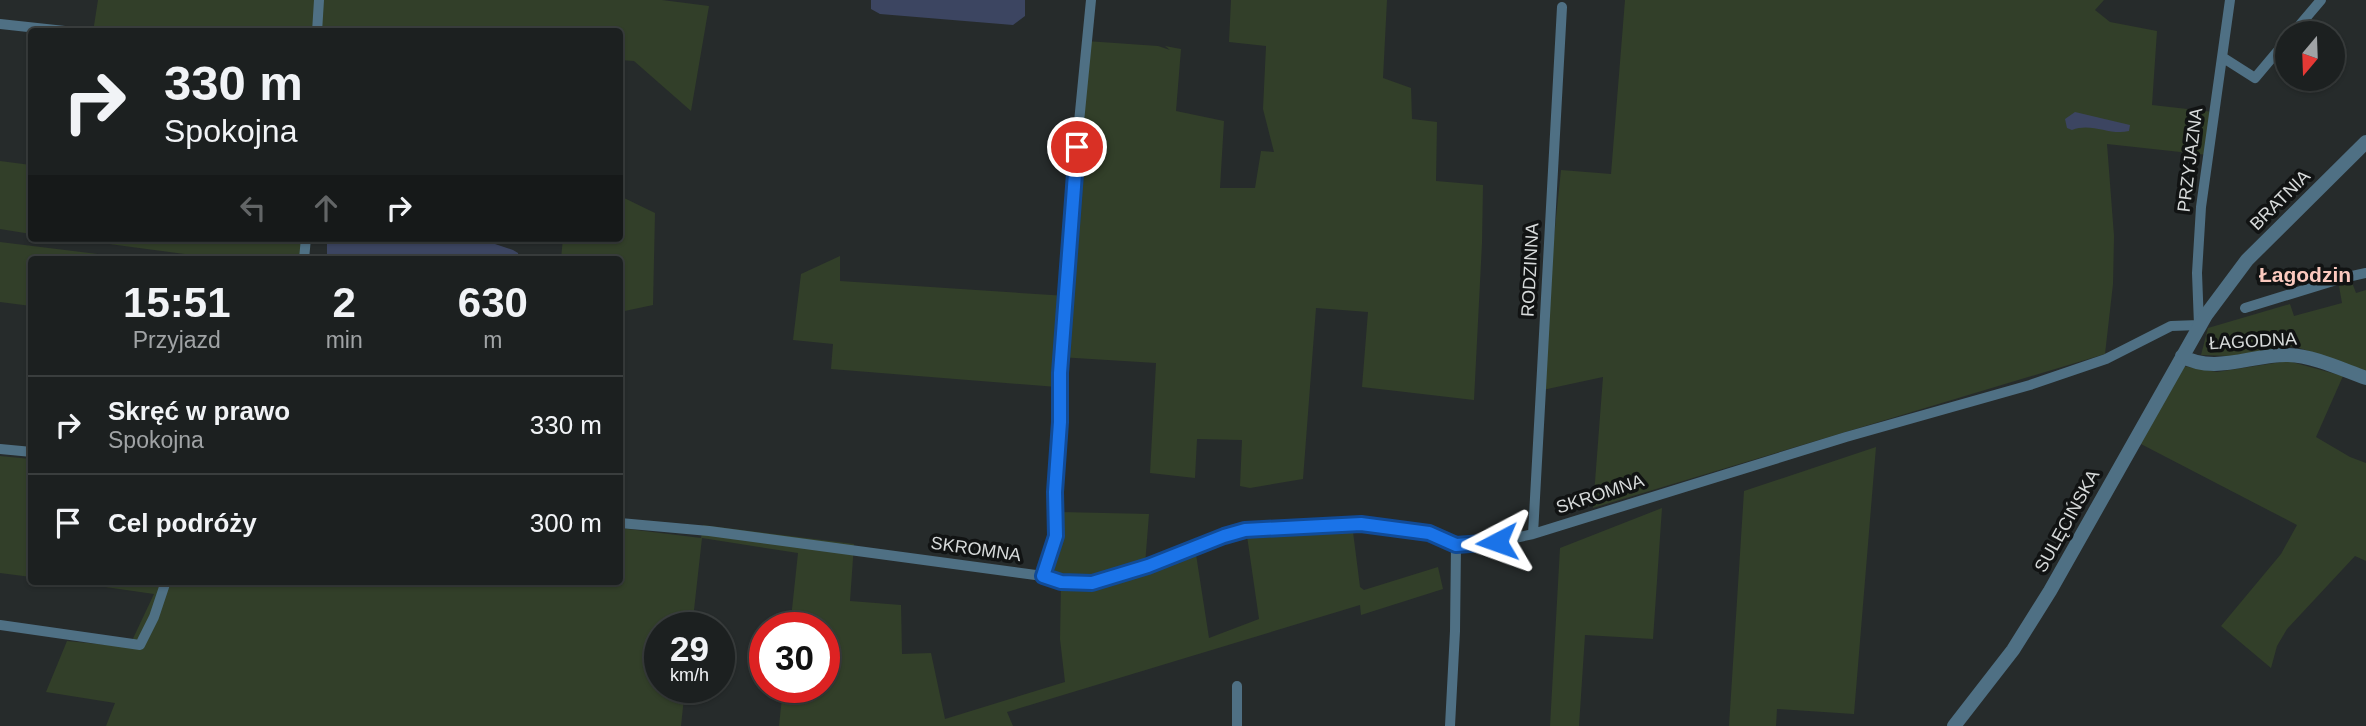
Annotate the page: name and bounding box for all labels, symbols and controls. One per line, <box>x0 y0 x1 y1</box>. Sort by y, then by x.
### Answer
north arrow <box>2275 21 2345 91</box>
map controls <box>2275 21 2345 91</box>
icon: right <box>49 56 140 147</box>
text: 330 m <box>164 56 303 110</box>
street label: PRZYJAZNA <box>2174 107 2206 213</box>
text: Spokojna <box>164 113 297 149</box>
pin <box>1047 117 1107 177</box>
icon: arrive <box>1058 128 1096 166</box>
street label: BRATNIA <box>2246 166 2314 234</box>
icon: left <box>234 189 272 227</box>
icon: ahead <box>307 189 345 227</box>
icon: right <box>380 189 418 227</box>
street label: RODZINNA <box>1518 223 1542 317</box>
district label: Łagodzin <box>2259 263 2351 286</box>
text: 15:51 <box>123 279 231 326</box>
text: 2 <box>332 279 356 326</box>
text: 630 <box>458 279 528 326</box>
text: Przyjazd <box>133 327 221 353</box>
text: min <box>326 327 363 353</box>
text: m <box>483 327 502 353</box>
street label: ŁAGODNA <box>2209 329 2297 353</box>
text: Skręć w prawo <box>108 396 290 426</box>
icon: right <box>49 406 87 444</box>
text: 330 m <box>530 410 602 440</box>
text: Spokojna <box>108 427 204 453</box>
street label: SULĘCIŃSKA <box>2031 466 2103 576</box>
street label: SKROMNA <box>1554 470 1646 518</box>
icon: arrive <box>49 504 87 542</box>
position arrow <box>1460 505 1534 579</box>
text: Cel podróży <box>108 508 257 538</box>
text: 300 m <box>530 508 602 538</box>
street label: SKROMNA <box>930 533 1022 565</box>
speed limit sign: 30 <box>749 612 840 703</box>
text: 29 <box>670 629 709 668</box>
text: km/h <box>670 665 709 685</box>

